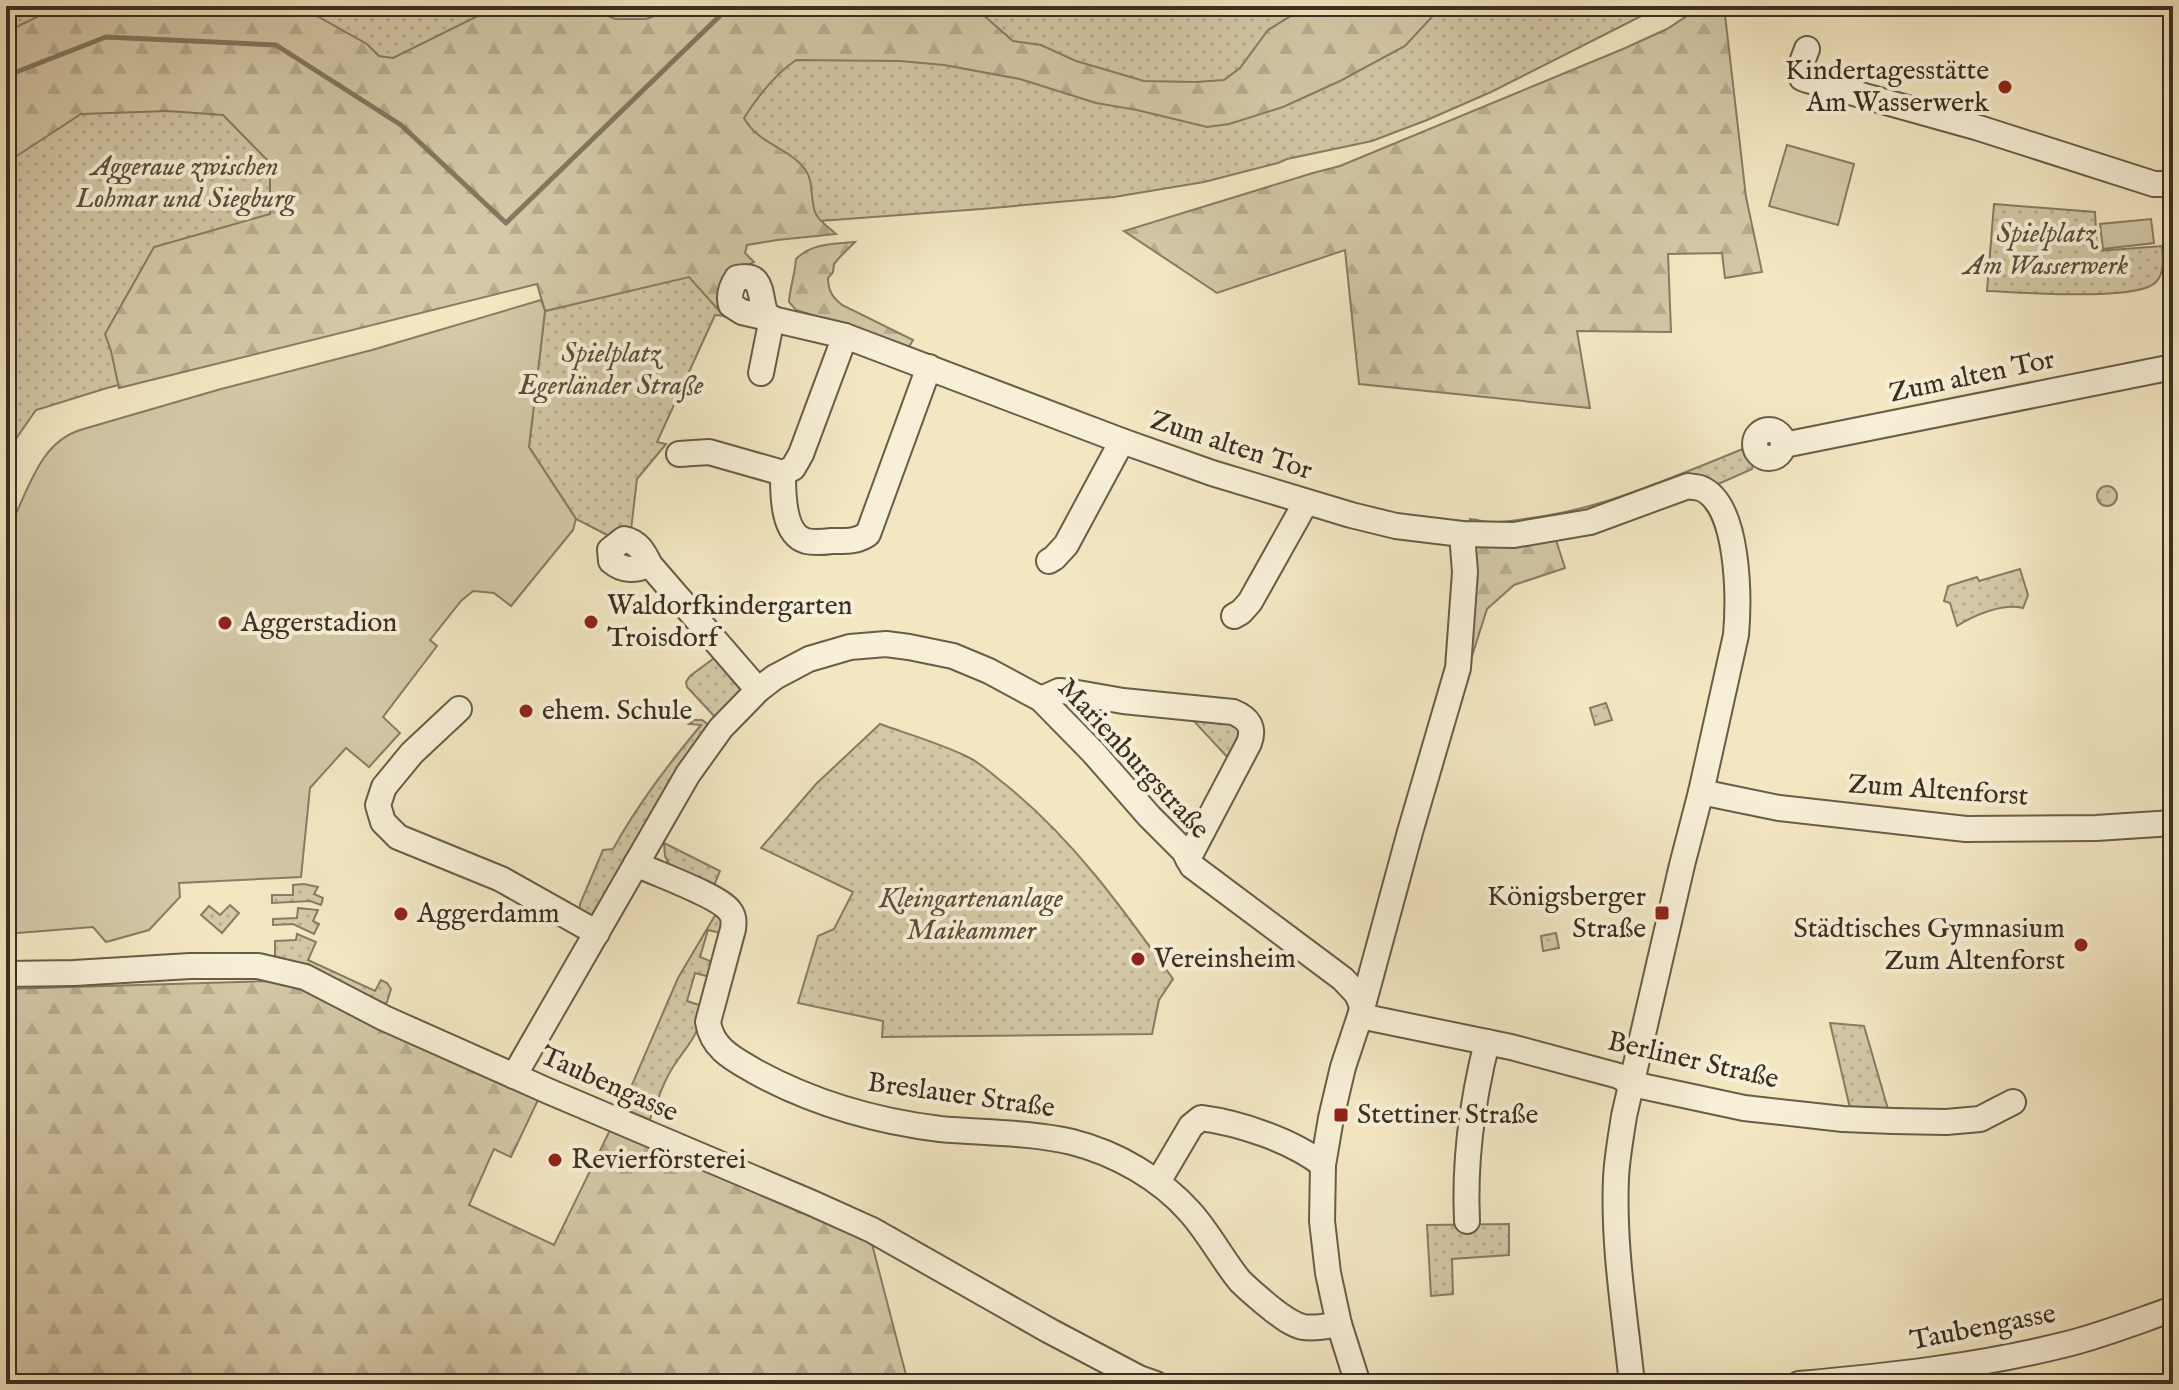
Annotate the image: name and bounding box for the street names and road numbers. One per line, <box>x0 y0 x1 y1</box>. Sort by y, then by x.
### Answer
street label: Zum alten Tor <box>1886 342 2058 412</box>
street label: Zum alten Tor <box>1146 403 1316 489</box>
street label: Marienburgstraße <box>1049 671 1217 847</box>
street label: Zum Altenforst <box>1847 767 2030 815</box>
street label: Berliner Straße <box>1604 1024 1782 1098</box>
street label: Taubengasse <box>535 1039 684 1131</box>
street label: Breslauer Straße <box>865 1066 1057 1126</box>
street label: Taubengasse <box>1907 1297 2059 1359</box>

